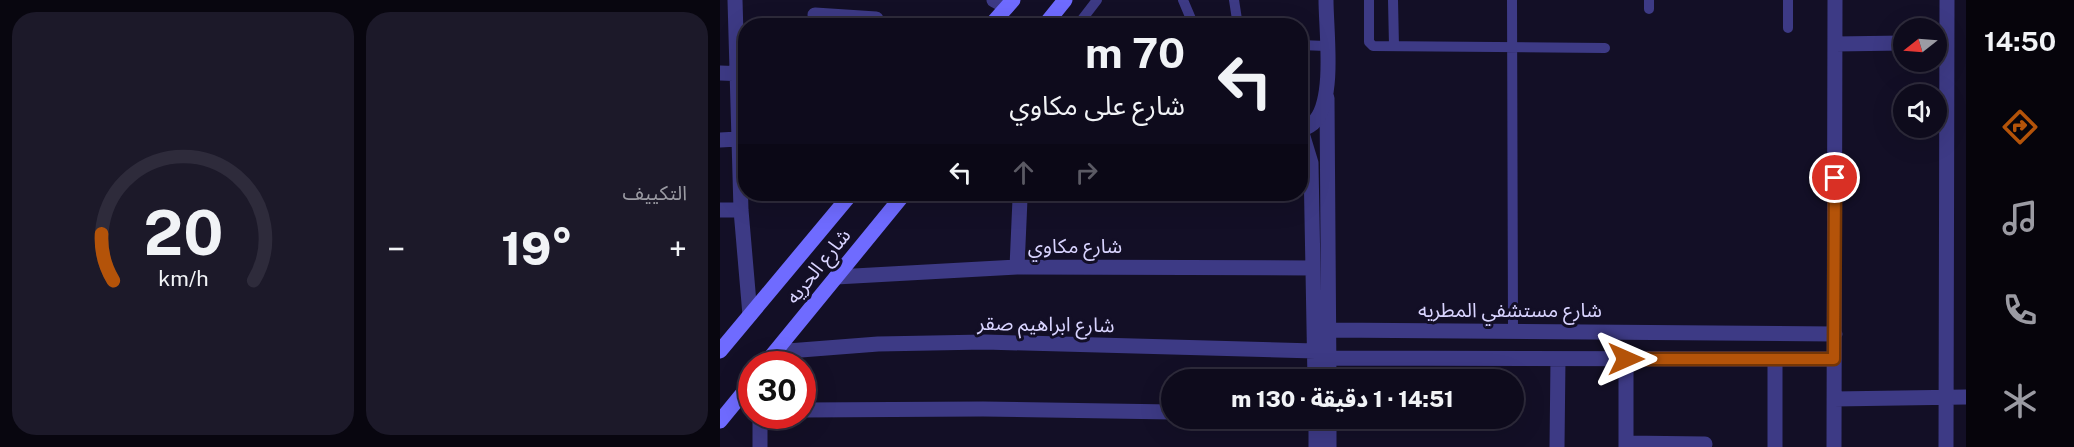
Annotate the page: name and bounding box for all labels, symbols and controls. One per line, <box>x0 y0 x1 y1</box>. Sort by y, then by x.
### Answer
north arrow <box>1893 18 1947 72</box>
map controls <box>1893 18 1947 138</box>
text: 14:50 <box>1984 25 2056 57</box>
text: 70 m <box>1085 28 1185 77</box>
icon: left <box>1206 42 1284 120</box>
button: sound <box>1893 84 1947 138</box>
text: شارع على مكاوي <box>1009 89 1185 121</box>
icon: directions <box>1999 106 2041 148</box>
pin <box>1809 152 1860 203</box>
icon: left <box>944 156 977 189</box>
icon: ahead <box>1007 156 1040 189</box>
icon: right <box>1070 156 1103 189</box>
icon: arrive <box>1818 161 1851 194</box>
text: التكييف <box>623 181 687 205</box>
text: 20 <box>143 196 223 269</box>
icon: music <box>1999 197 2041 239</box>
text: 19° <box>501 222 573 275</box>
street label: شارع الحريه <box>780 224 858 310</box>
text: − <box>387 230 405 268</box>
text: + <box>669 230 687 268</box>
street label: شارع مكاوي <box>1028 234 1122 262</box>
text: km/h <box>158 266 208 291</box>
icon: phone <box>1999 289 2041 331</box>
street label: شارع مستشفي المطريه <box>1418 298 1602 326</box>
street label: شارع ابراهيم صقر <box>976 311 1115 340</box>
position arrow <box>1594 327 1658 391</box>
speed limit sign: 30 <box>738 351 816 429</box>
icon: climate <box>1999 380 2041 422</box>
text: 14:51 · 1 دقيقة · 130 m <box>1231 386 1454 412</box>

